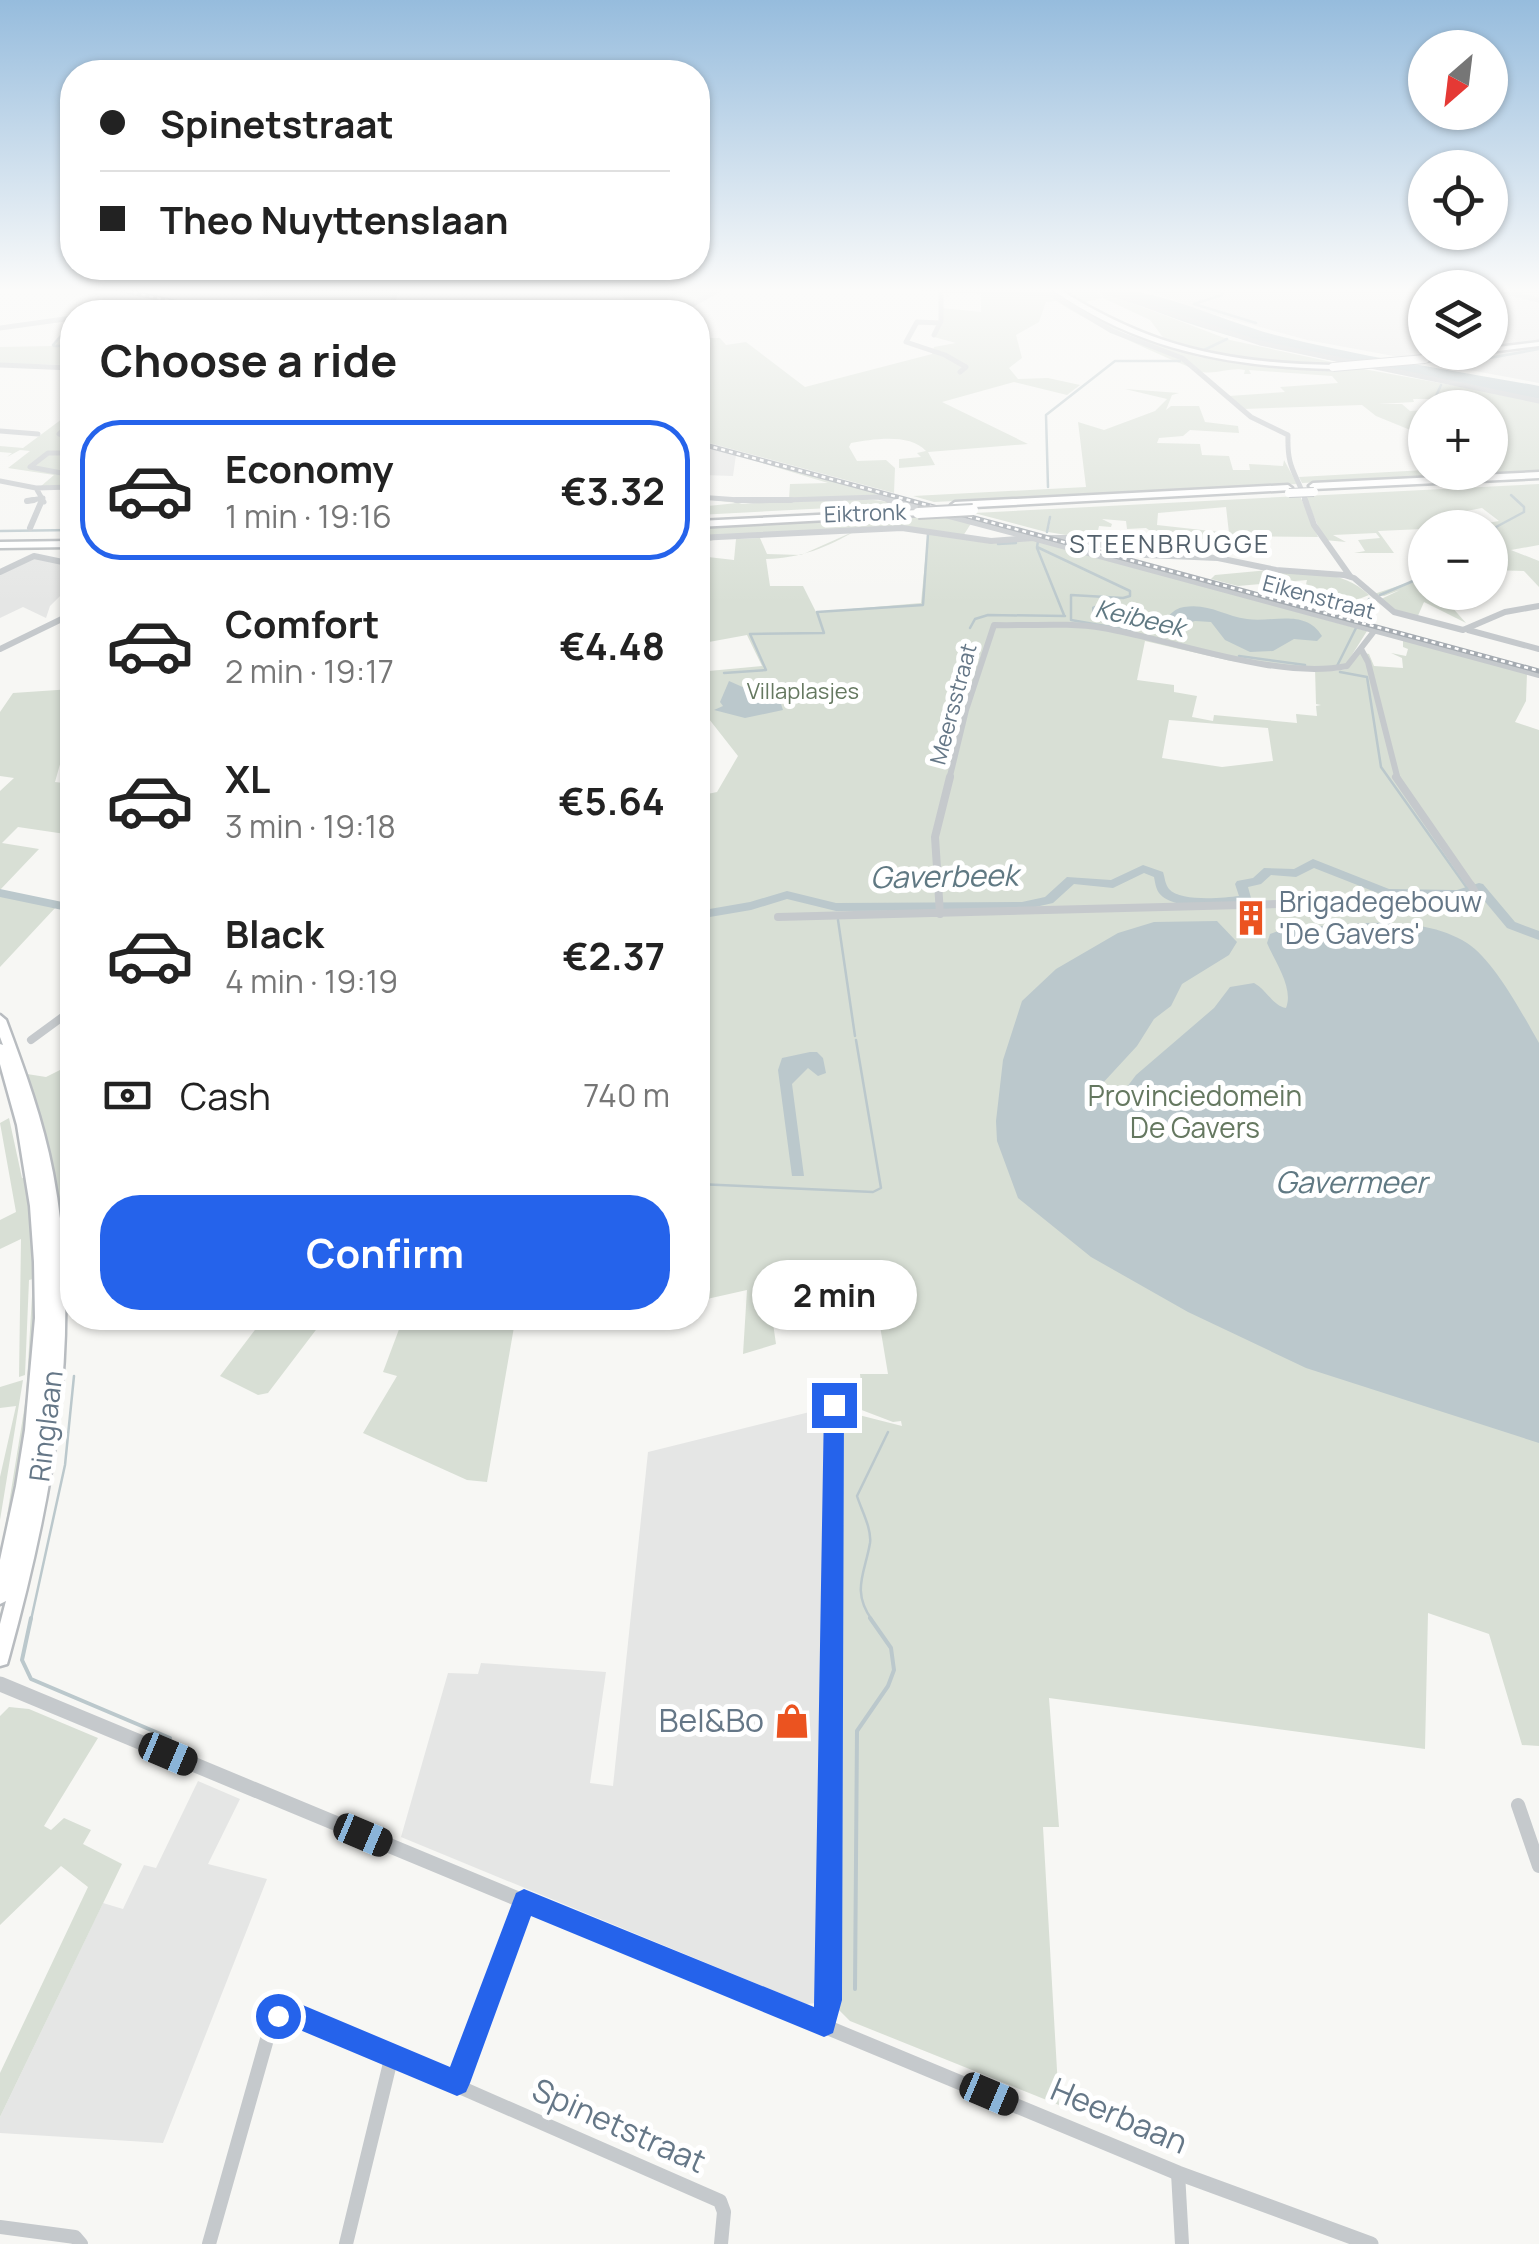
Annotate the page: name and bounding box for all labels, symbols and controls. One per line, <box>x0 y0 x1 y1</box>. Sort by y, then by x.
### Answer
north arrow <box>1408 30 1508 130</box>
map controls <box>1408 30 1508 610</box>
text: Spinetstraat <box>160 97 394 149</box>
button: locate <box>1408 150 1508 250</box>
text: Theo Nuyttenslaan <box>160 193 509 245</box>
button: layers <box>1408 270 1508 370</box>
text: Choose a ride <box>100 329 397 391</box>
button: + <box>1408 390 1508 490</box>
text: Economy <box>225 442 394 494</box>
icon: car <box>105 445 195 535</box>
text: €3.32 <box>561 464 665 516</box>
text: 1 min · 19:16 <box>225 494 392 538</box>
street label: Eiktronk <box>823 497 908 529</box>
button: − <box>1408 510 1508 610</box>
district label: STEENBRUGGE <box>1069 526 1271 561</box>
street label: Eikenstraat <box>1260 568 1379 626</box>
water label: Keibeek <box>1092 590 1192 646</box>
text: Comfort <box>225 597 379 649</box>
icon: car <box>105 600 195 690</box>
text: €4.48 <box>560 619 665 671</box>
street label: Meersstraat <box>922 640 984 768</box>
text: 2 min · 19:17 <box>225 649 394 693</box>
park label: Villaplasjes <box>747 676 859 706</box>
text: XL <box>225 752 270 804</box>
icon: car <box>105 755 195 845</box>
text: €5.64 <box>559 774 665 826</box>
text: 3 min · 19:18 <box>225 804 396 848</box>
water label: Gaverbeek <box>870 854 1022 897</box>
place label: Brigadegebouw 'De Gavers' <box>1279 882 1482 952</box>
building icon: Brigadegebouw 'De Gavers' <box>1232 899 1270 937</box>
text: Black <box>225 907 324 959</box>
icon: car <box>105 910 195 1000</box>
text: €2.37 <box>563 929 665 981</box>
text: 4 min · 19:19 <box>225 959 398 1003</box>
icon: cash <box>100 1068 155 1123</box>
text: Cash <box>180 1069 271 1121</box>
text: 740 m <box>583 1073 670 1117</box>
park label: Provinciedomein De Gavers <box>1088 1076 1302 1146</box>
water label: Gavermeer <box>1275 1161 1431 1202</box>
button: Confirm <box>100 1195 670 1310</box>
callout: 2 min <box>752 1260 916 1330</box>
text: 2 min <box>793 1273 876 1317</box>
street label: Ringlaan <box>19 1368 71 1484</box>
route end <box>812 1383 857 1428</box>
place label: Bel&Bo <box>659 1698 764 1742</box>
shop icon: Bel&Bo <box>773 1702 811 1740</box>
car <box>135 1728 201 1780</box>
car <box>330 1809 396 1861</box>
route start <box>256 1994 301 2039</box>
street label: Spinetstraat <box>526 2067 713 2183</box>
street label: Heerbaan <box>1044 2067 1194 2164</box>
car <box>956 2068 1022 2120</box>

